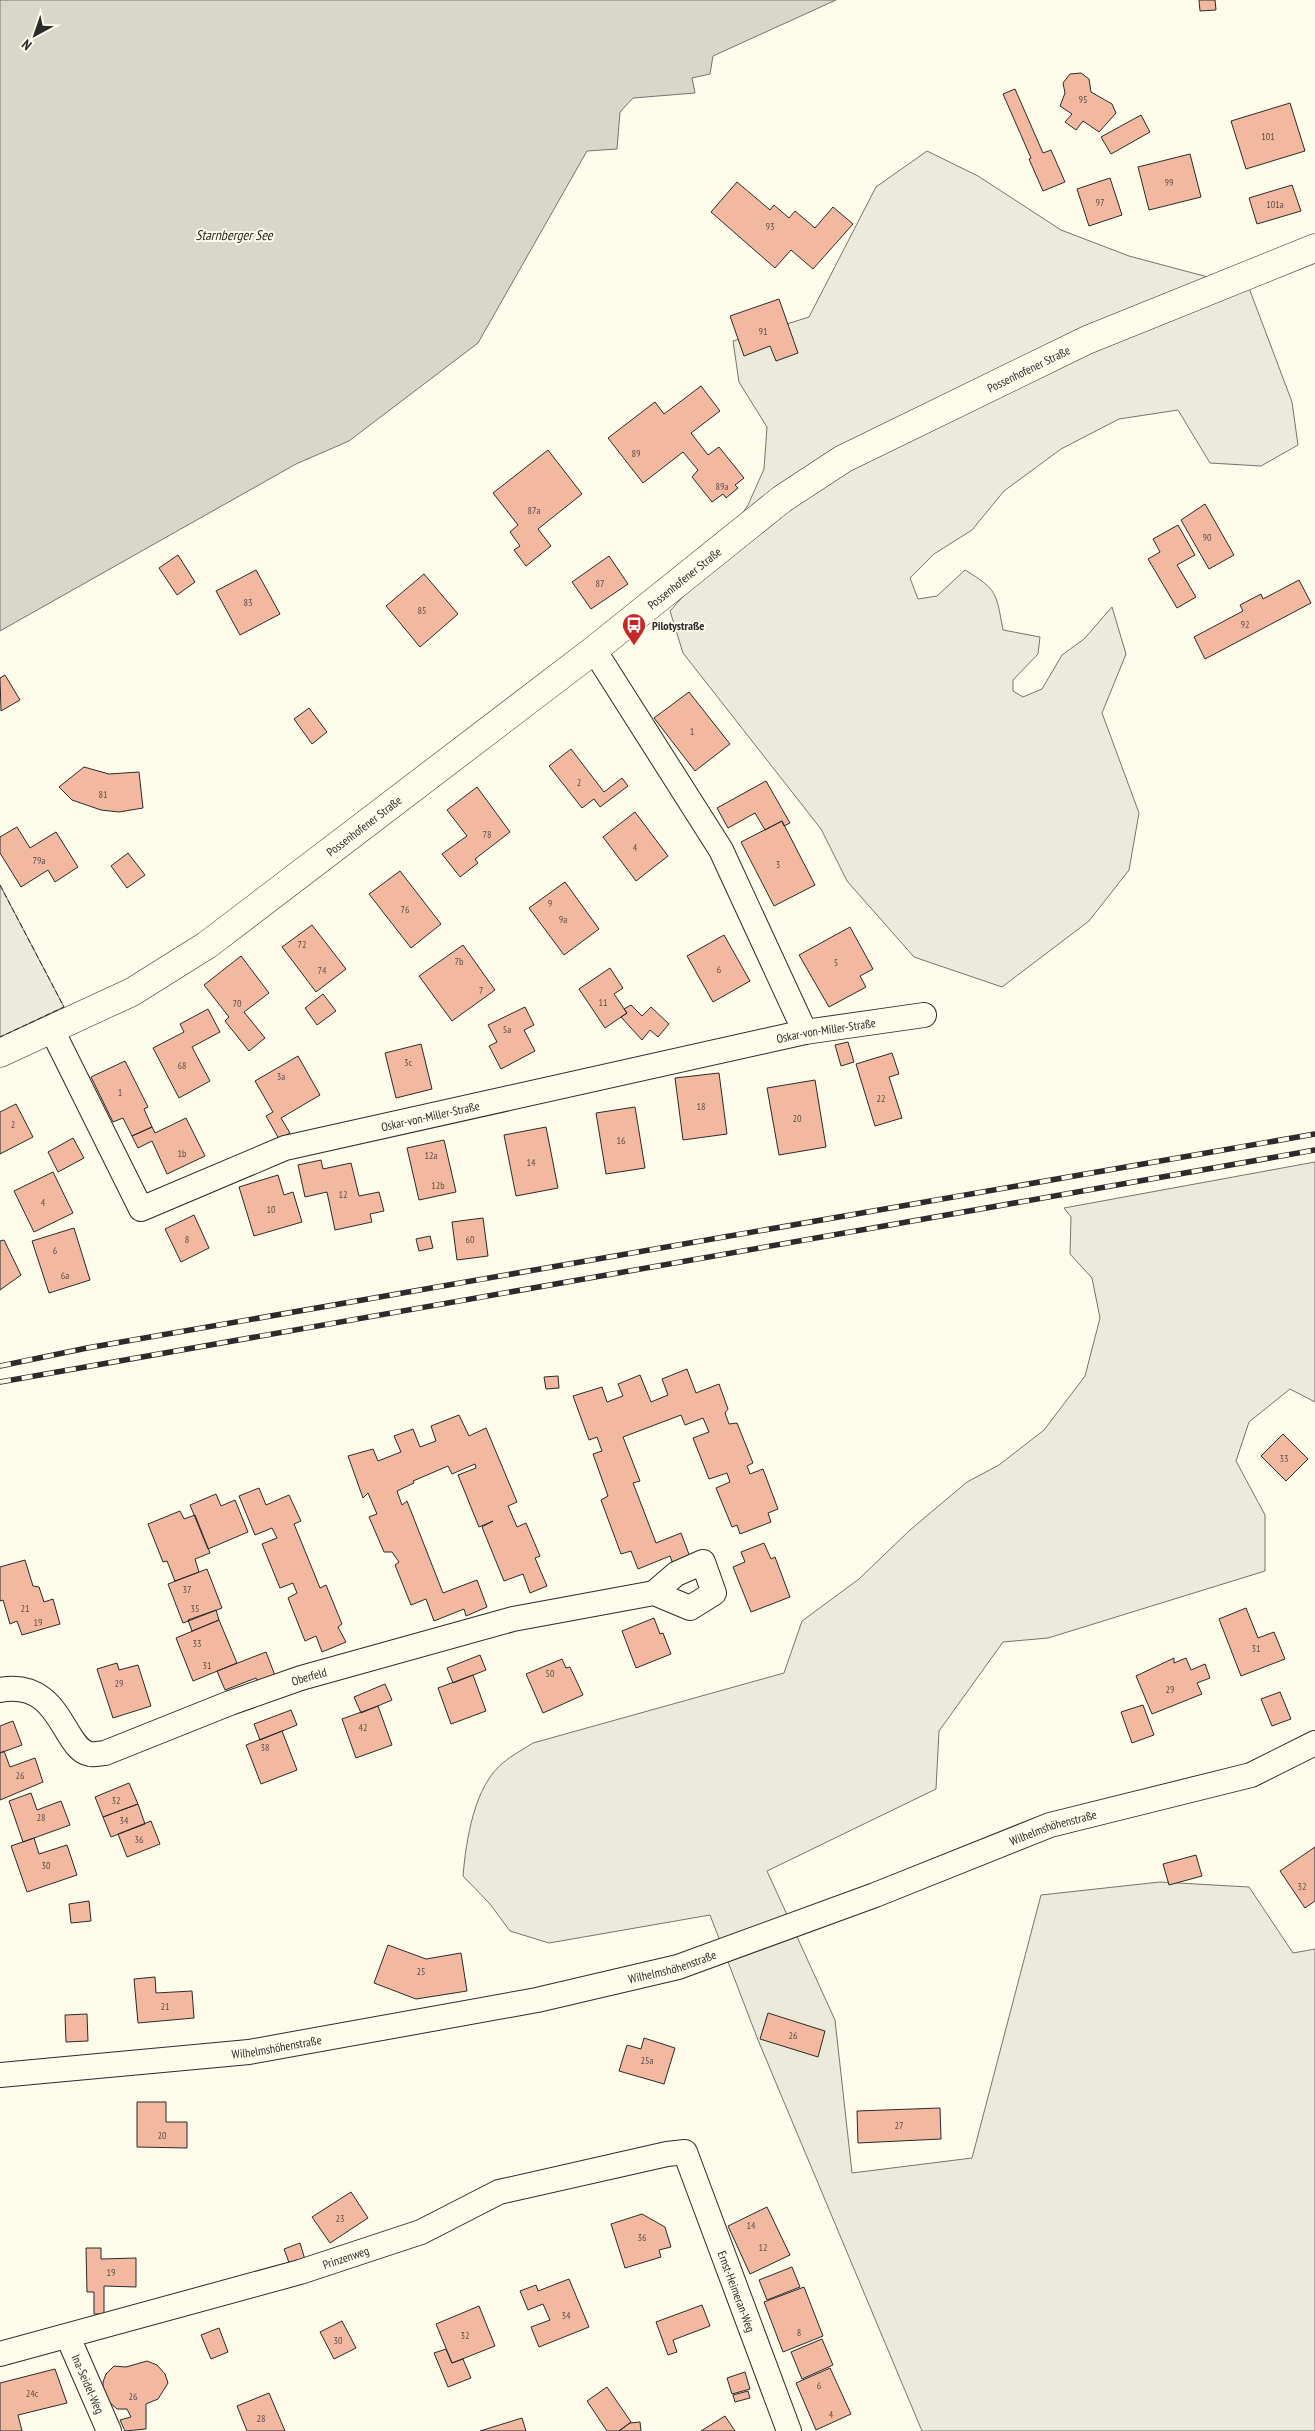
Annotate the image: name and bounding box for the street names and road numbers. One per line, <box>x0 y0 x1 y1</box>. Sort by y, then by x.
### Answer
street label: Possenhofener Straße <box>985 342 1072 395</box>
street label: Possenhofener Straße <box>644 544 724 612</box>
street label: Possenhofener Straße <box>323 792 404 859</box>
street label: Oskar-von-Miller-Straße <box>775 1015 877 1046</box>
street label: Oskar-von-Miller-Straße <box>379 1097 481 1134</box>
street label: Oberfeld <box>289 1664 328 1688</box>
street label: Wilhelmshöhenstraße <box>1007 1806 1098 1848</box>
street label: Wilhelmshöhenstraße <box>627 1946 718 1986</box>
street label: Wilhelmshöhenstraße <box>231 2032 322 2061</box>
street label: Prinzenweg <box>321 2242 371 2272</box>
street label: Ernst-Heimeran-Weg <box>715 2248 759 2334</box>
street label: Ina-Seidel-Weg <box>69 2352 108 2416</box>

